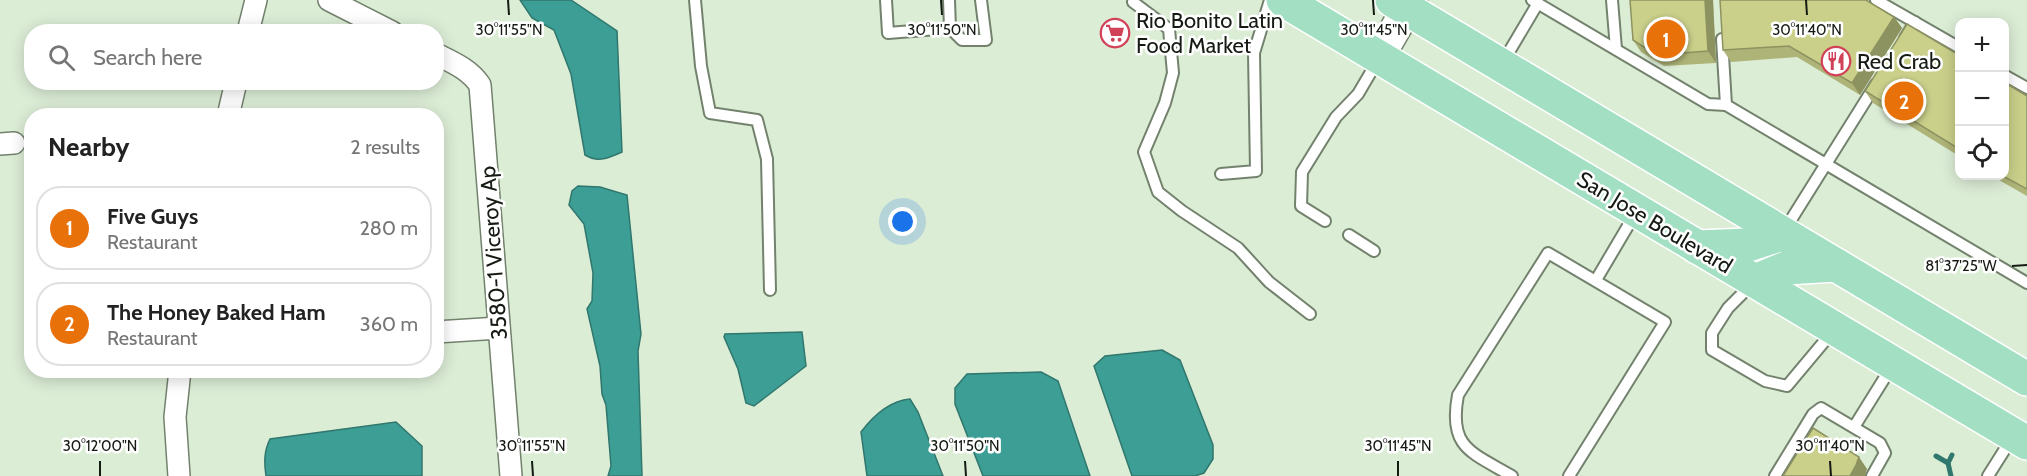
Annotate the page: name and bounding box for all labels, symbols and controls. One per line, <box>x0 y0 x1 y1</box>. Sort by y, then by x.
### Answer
place label: Rio Bonito Latin Food Market <box>1136 7 1283 59</box>
pin: 1 <box>1646 16 1686 62</box>
supermarket icon: Rio Bonito Latin Food Market <box>1099 17 1131 49</box>
map controls <box>1955 18 2009 180</box>
button: + <box>1955 18 2009 72</box>
text: 30°11'55"N <box>476 21 542 39</box>
text: 30°11'50"N <box>907 21 977 39</box>
text: 30°11'45"N <box>1340 21 1408 39</box>
text: 30°11'40"N <box>1772 21 1842 39</box>
search box <box>24 24 444 90</box>
icon: search <box>45 41 78 74</box>
text: Search here <box>93 44 202 71</box>
restaurant icon: Red Crab <box>1820 45 1852 77</box>
place label: Red Crab <box>1857 48 1941 75</box>
button: − <box>1955 72 2009 126</box>
pin: 2 <box>1884 78 1924 124</box>
button: locate <box>1955 126 2009 180</box>
text: Nearby <box>48 131 129 163</box>
text: 2 results <box>350 135 420 159</box>
street label: 3580-1 Viceroy Ap <box>474 165 513 341</box>
street label: San Jose Boulevard <box>1572 165 1737 279</box>
text: Five Guys <box>107 203 198 230</box>
your location <box>888 207 917 236</box>
text: 1 <box>66 216 73 240</box>
text: 280 m <box>359 216 418 240</box>
text: Restaurant <box>107 230 198 254</box>
text: 81°37'25"W <box>1925 257 1998 275</box>
text: The Honey Baked Ham <box>107 299 326 326</box>
text: 2 <box>64 312 75 336</box>
text: 360 m <box>360 312 418 336</box>
text: Restaurant <box>107 326 198 350</box>
text: 30°12'00"N <box>63 437 137 455</box>
text: 30°11'55"N <box>499 437 565 455</box>
text: 30°11'50"N <box>930 437 1000 455</box>
text: 30°11'45"N <box>1364 437 1432 455</box>
text: 30°11'40"N <box>1795 437 1865 455</box>

